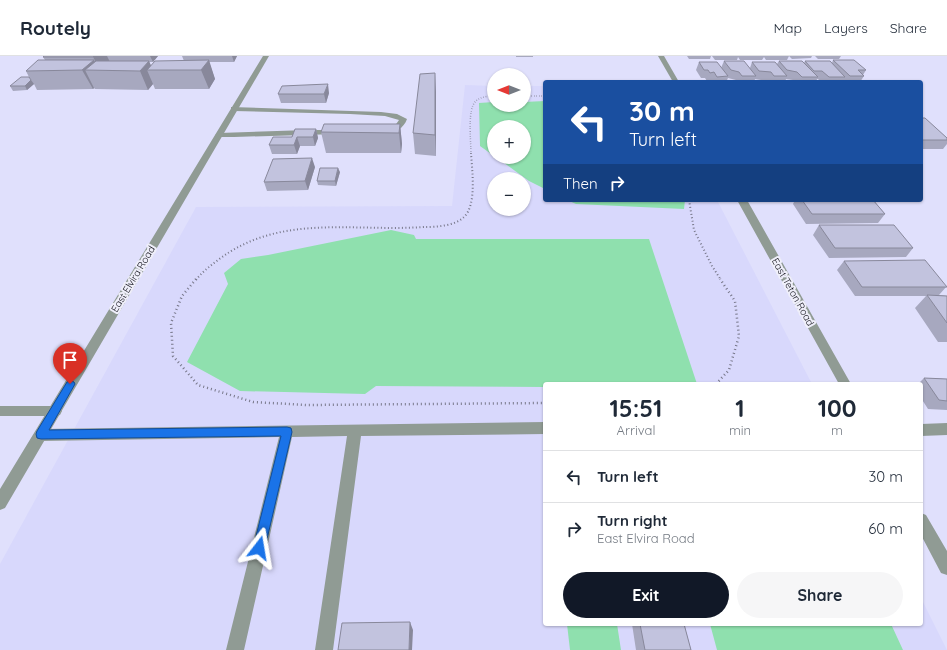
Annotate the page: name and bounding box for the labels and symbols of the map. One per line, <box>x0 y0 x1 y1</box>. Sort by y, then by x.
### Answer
north arrow <box>487 68 531 112</box>
street label: East Elvira Road <box>108 243 158 315</box>
street label: East Teton Road <box>769 256 817 328</box>
pin <box>53 343 87 384</box>
position arrow <box>238 527 280 569</box>

